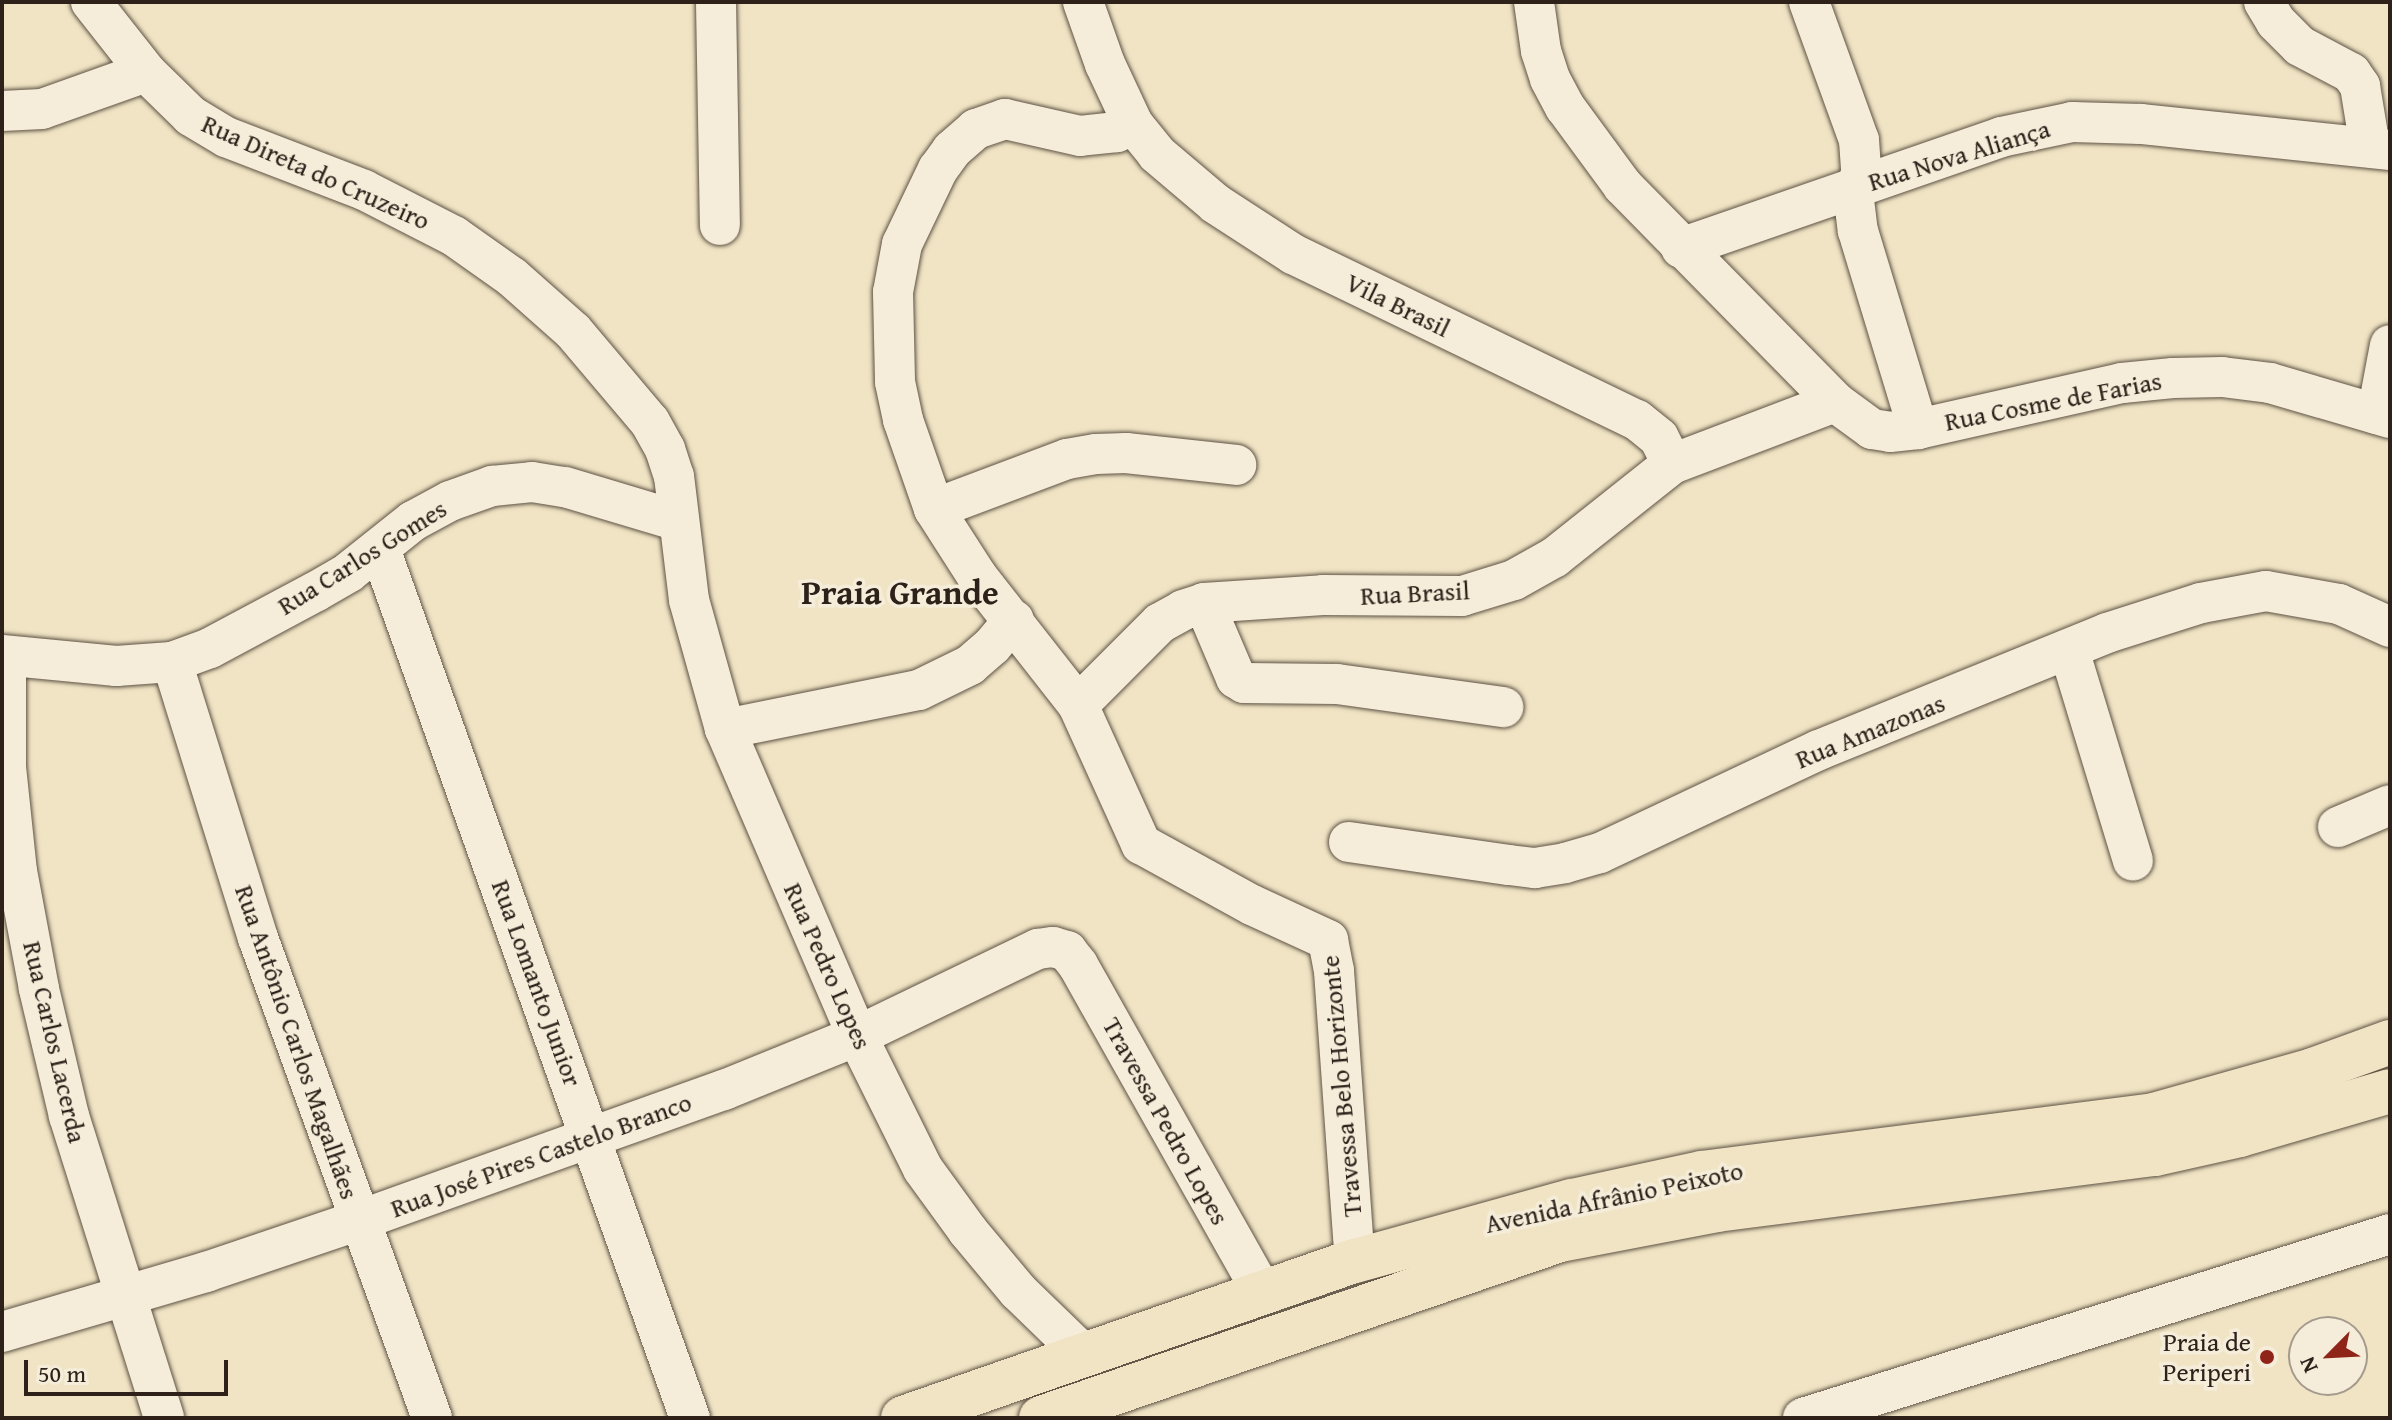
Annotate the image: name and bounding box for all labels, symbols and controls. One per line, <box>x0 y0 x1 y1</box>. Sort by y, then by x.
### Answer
street label: Rua Direta do Cruzeiro <box>197 108 435 236</box>
street label: Rua Nova Aliança <box>1864 113 2054 197</box>
street label: Vila Brasil <box>1341 266 1455 344</box>
street label: Rua Cosme de Farias <box>1942 365 2164 437</box>
street label: Rua Carlos Gomes <box>272 493 452 621</box>
district label: Praia Grande <box>801 572 999 612</box>
street label: Rua Brasil <box>1360 575 1470 611</box>
street label: Rua Amazonas <box>1791 687 1949 775</box>
street label: Rua Lomanto Junior <box>485 876 589 1090</box>
street label: Rua Pedro Lopes <box>777 878 879 1054</box>
street label: Rua Antônio Carlos Magalhães <box>229 881 365 1203</box>
street label: Rua Carlos Lacerda <box>17 938 93 1146</box>
street label: Travessa Belo Horizonte <box>1314 954 1368 1218</box>
street label: Travessa Pedro Lopes <box>1096 1012 1236 1230</box>
street label: Rua José Pires Castelo Branco <box>386 1086 696 1224</box>
street label: Avenida Afrânio Peixoto <box>1482 1154 1746 1240</box>
north arrow <box>2288 1316 2368 1396</box>
place label: Praia de Periperi <box>2163 1326 2251 1388</box>
scale bar <box>28 1344 232 1394</box>
marker: Praia de Periperi <box>2258 1348 2276 1366</box>
text: N <box>2290 1352 2326 1378</box>
text: 50 m <box>38 1356 86 1391</box>

